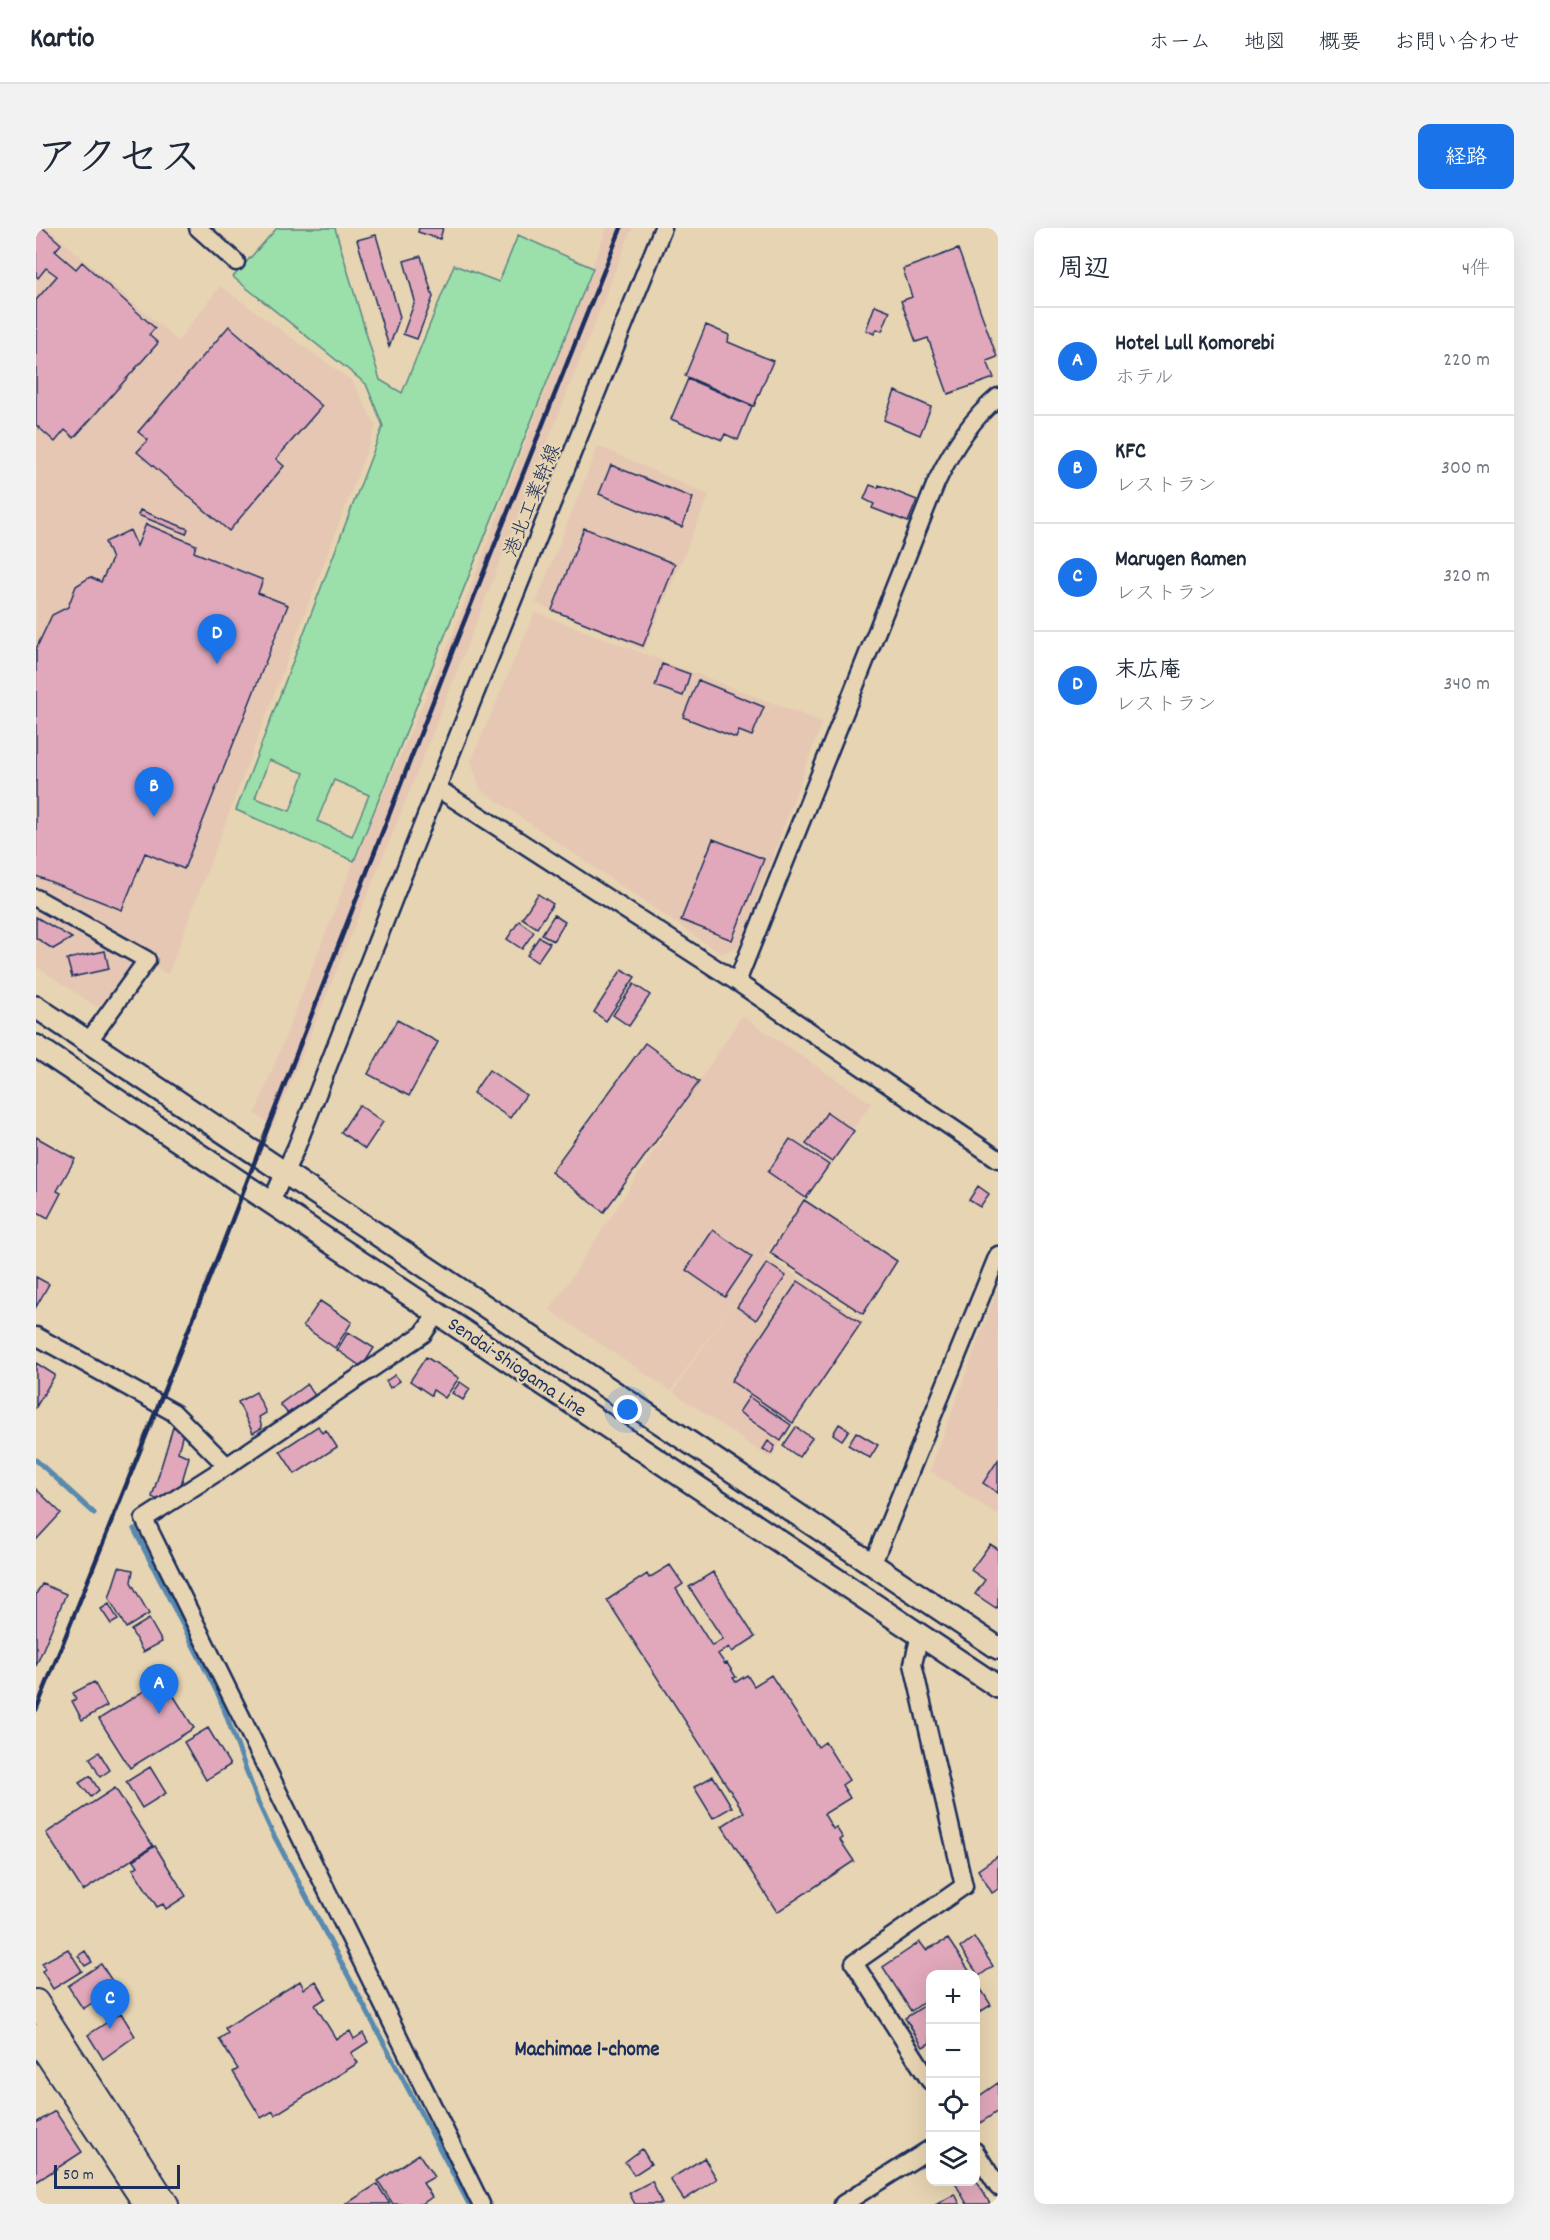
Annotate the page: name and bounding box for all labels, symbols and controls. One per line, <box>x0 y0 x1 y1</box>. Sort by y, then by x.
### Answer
text: Kartio <box>30 21 94 61</box>
text: ホーム <box>1149 29 1211 59</box>
text: 地図 <box>1244 29 1286 59</box>
text: 概要 <box>1319 29 1361 59</box>
text: お問い合わせ <box>1394 29 1520 59</box>
button: 経路 <box>1418 124 1514 189</box>
text: アクセス <box>36 132 201 192</box>
text: 周辺 <box>1058 252 1110 289</box>
text: 4件 <box>1462 256 1490 284</box>
text: Hotel Lull Komorebi <box>1115 329 1274 360</box>
text: A <box>1072 347 1083 375</box>
text: 220 m <box>1443 347 1490 375</box>
text: ホテル <box>1115 365 1174 393</box>
text: KFC <box>1115 437 1146 468</box>
street label: 港北工業幹線 <box>498 440 569 562</box>
text: B <box>1073 455 1082 483</box>
text: 300 m <box>1441 455 1490 483</box>
text: レストラン <box>1115 473 1217 501</box>
text: Marugen Ramen <box>1115 545 1246 576</box>
text: C <box>1073 563 1082 591</box>
text: 320 m <box>1443 563 1490 591</box>
text: レストラン <box>1115 581 1217 609</box>
pin: D <box>198 614 237 664</box>
text: 末広庵 <box>1115 656 1181 687</box>
text: D <box>1072 671 1083 699</box>
text: 340 m <box>1444 671 1490 699</box>
text: レストラン <box>1115 692 1217 720</box>
pin: B <box>134 768 174 817</box>
street label: Sendai-Shiogama Line <box>441 1311 592 1426</box>
your location <box>613 1395 642 1424</box>
pin: A <box>140 1664 178 1714</box>
map controls <box>926 1970 980 2186</box>
button: + <box>926 1970 980 2024</box>
pin: C <box>90 1980 130 2029</box>
button: − <box>926 2024 980 2078</box>
district label: Machimae 1-chome <box>514 2036 660 2066</box>
button: locate <box>926 2078 980 2132</box>
button: layers <box>926 2132 980 2186</box>
scale bar <box>54 2162 180 2190</box>
text: 50 m <box>63 2164 94 2187</box>

